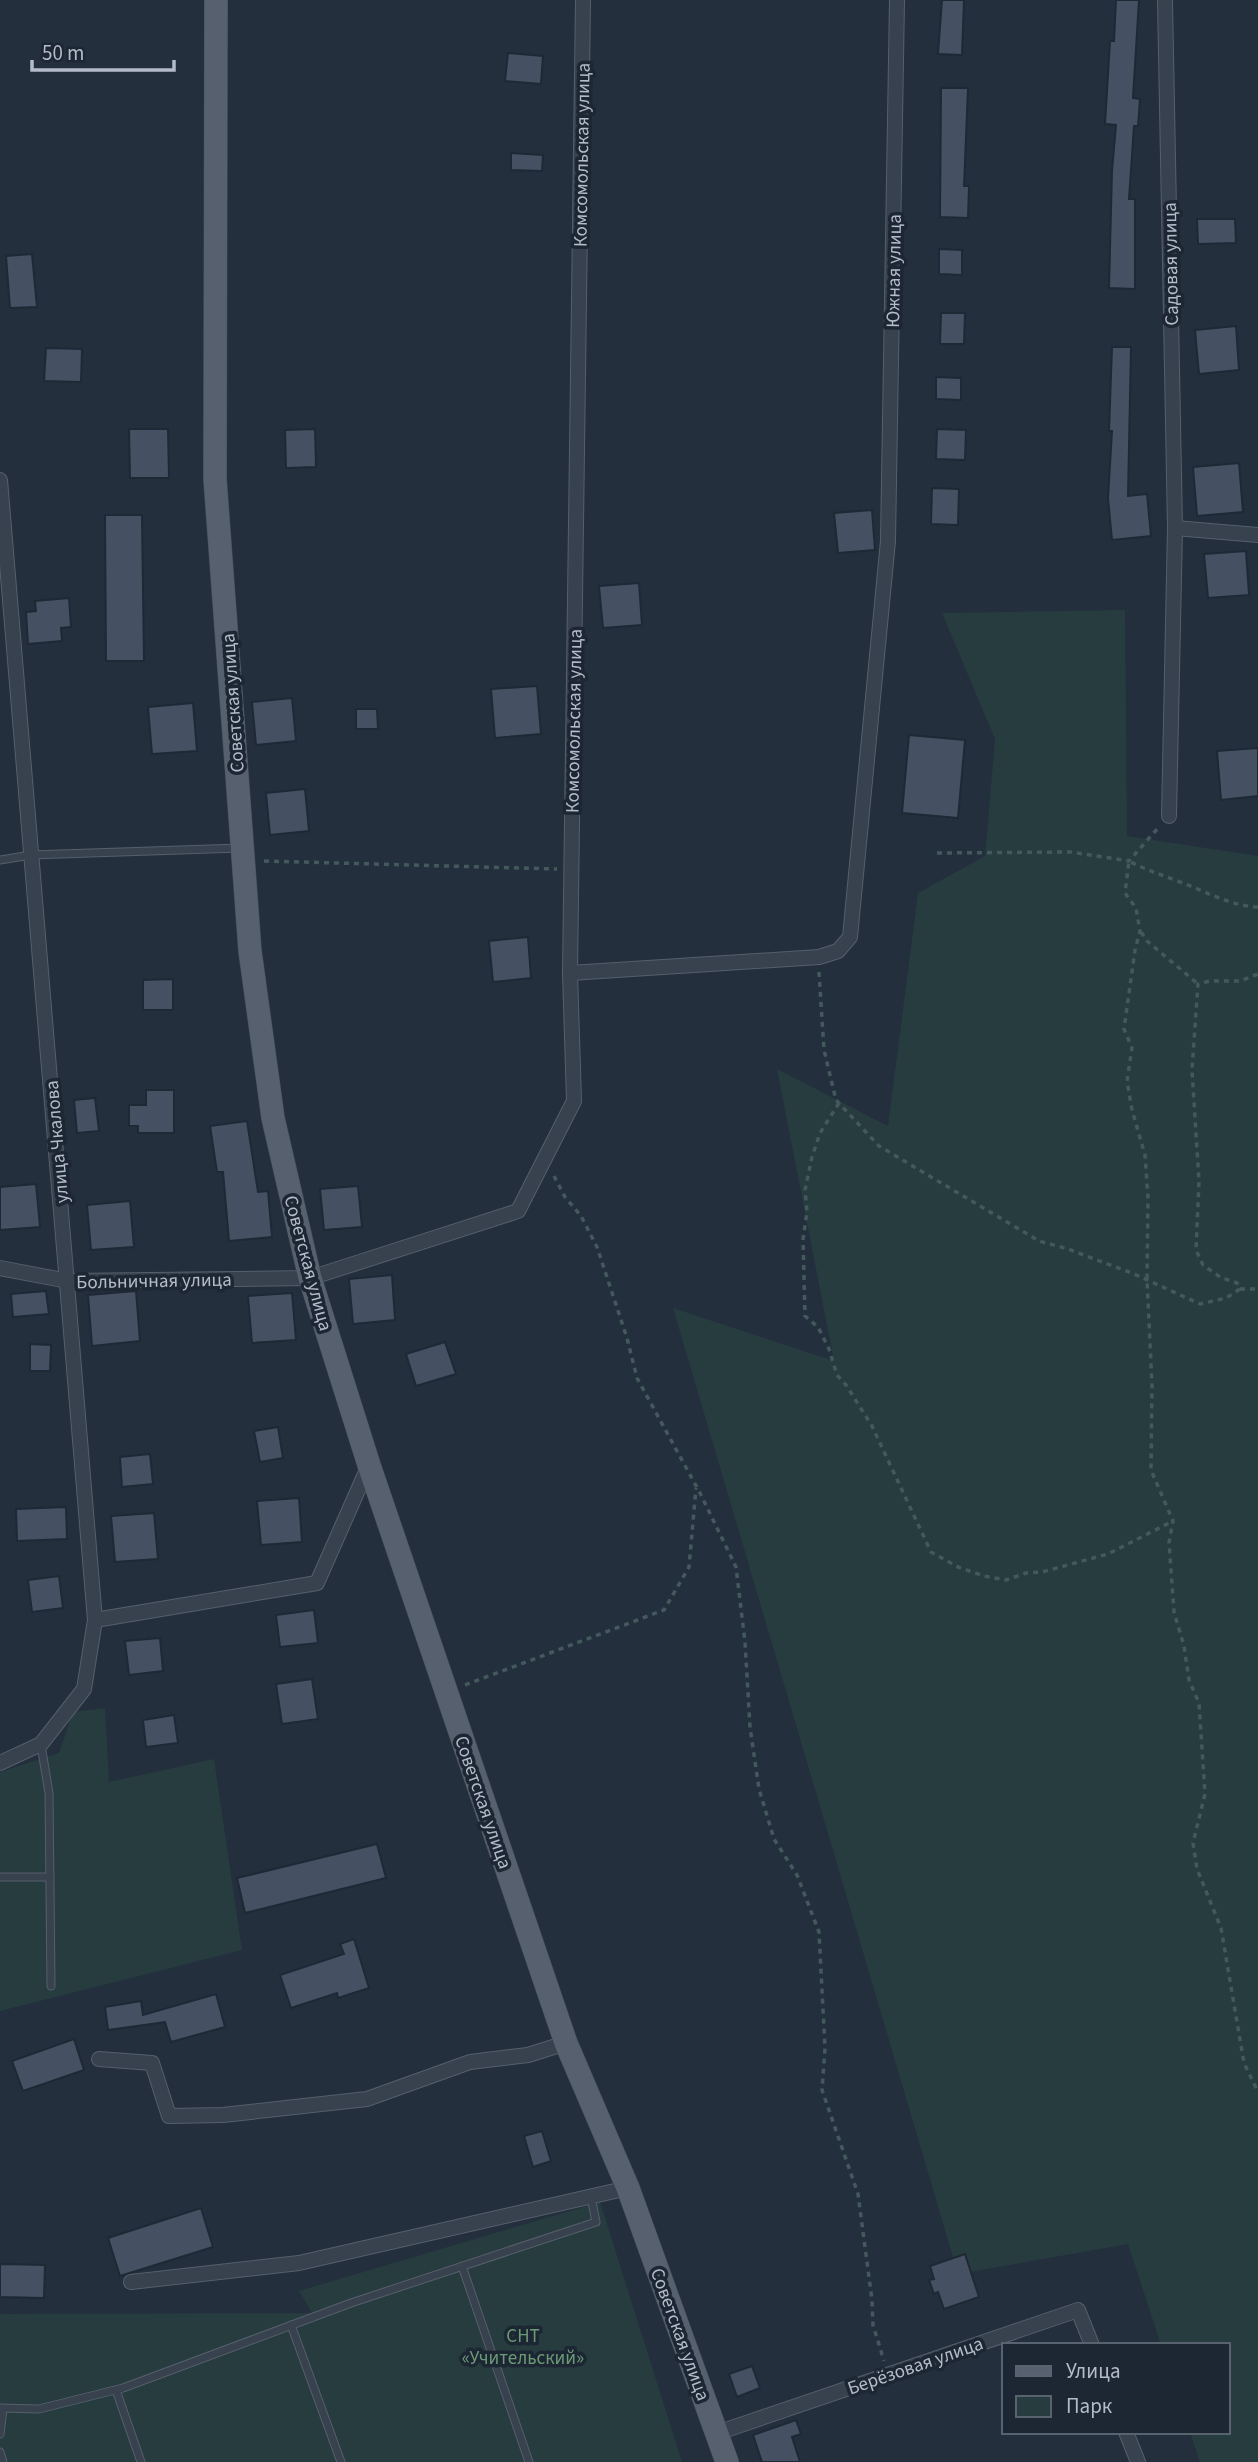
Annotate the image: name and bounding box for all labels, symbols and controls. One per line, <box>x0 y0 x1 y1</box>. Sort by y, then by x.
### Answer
scale bar <box>32 28 173 72</box>
text: 50 m <box>42 38 84 68</box>
street label: Комсомольская улица <box>567 63 598 247</box>
street label: Садовая улица <box>1157 202 1186 326</box>
street label: Южная улица <box>880 214 909 328</box>
street label: Комсомольская улица <box>559 629 590 813</box>
street label: Советская улица <box>215 632 252 773</box>
street label: улица Чкалова <box>39 1079 76 1204</box>
street label: Советская улица <box>276 1193 339 1334</box>
street label: Больничная улица <box>76 1267 232 1296</box>
street label: Советская улица <box>447 1732 518 1873</box>
street label: Советская улица <box>643 2264 716 2405</box>
park label: СНТ «Учительский» <box>462 2323 584 2372</box>
street label: Берёзовая улица <box>844 2331 987 2402</box>
legend <box>1002 2343 1230 2434</box>
text: Улица <box>1066 2356 1121 2386</box>
text: Парк <box>1066 2391 1113 2421</box>

